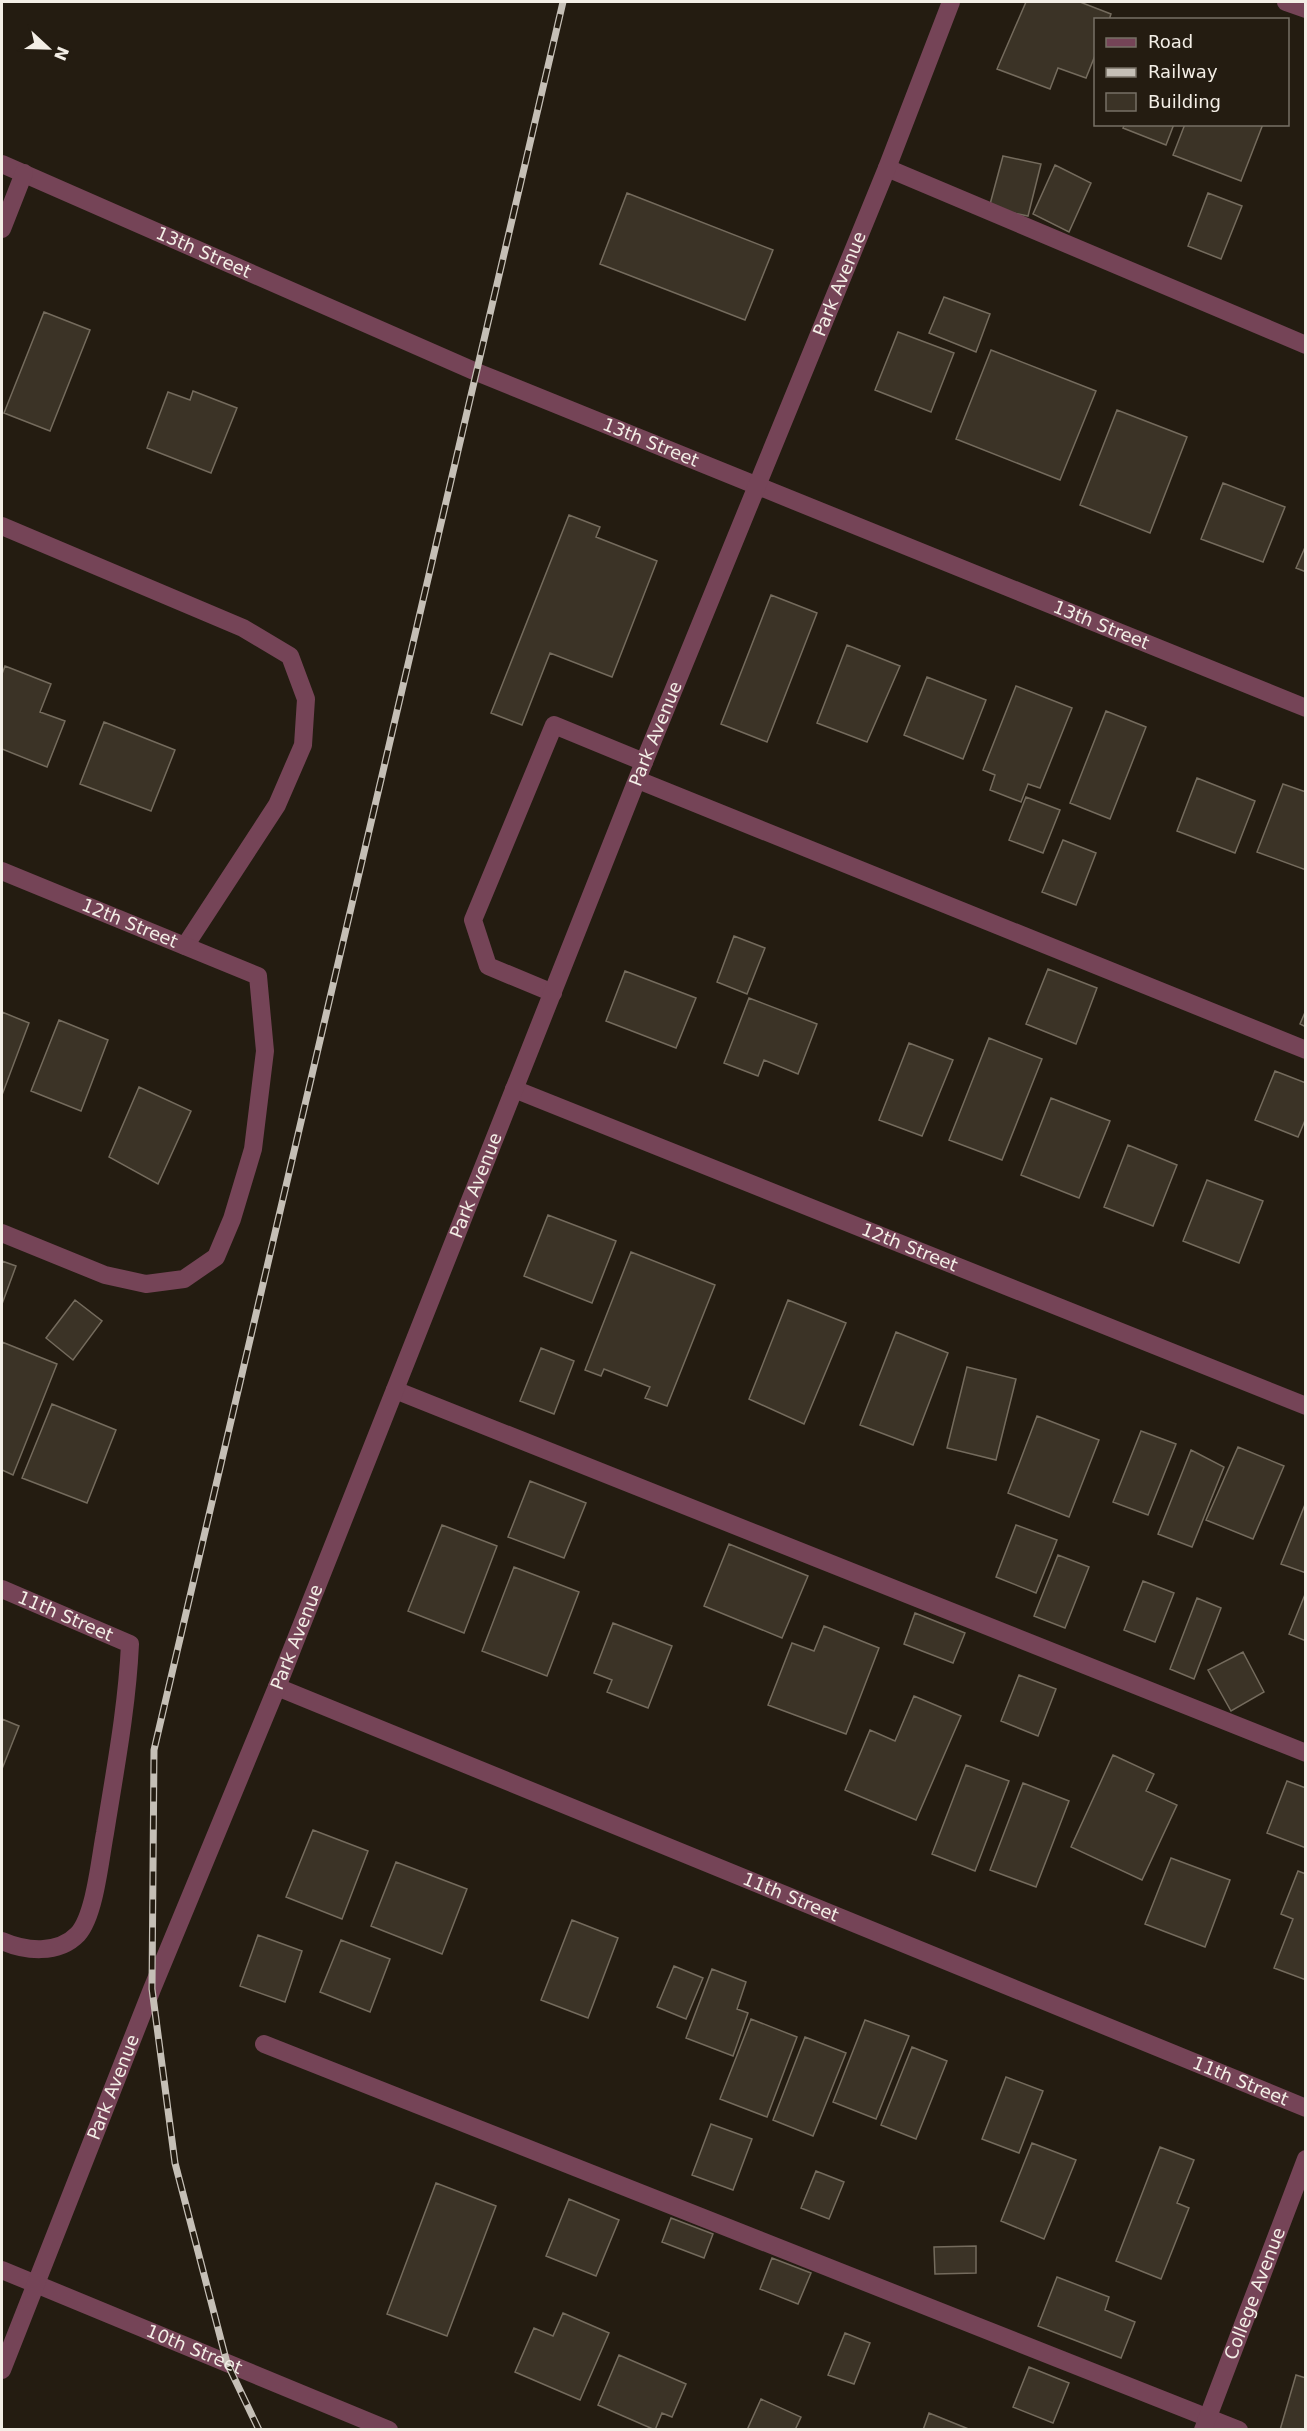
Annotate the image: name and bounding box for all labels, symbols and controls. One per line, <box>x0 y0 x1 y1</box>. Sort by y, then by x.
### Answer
north arrow <box>18 18 78 78</box>
legend <box>1094 18 1289 126</box>
text: Road <box>1148 31 1193 52</box>
text: N <box>50 44 73 63</box>
text: Railway <box>1148 61 1218 82</box>
text: Building <box>1148 91 1221 112</box>
street label: 13th Street <box>153 222 255 282</box>
street label: Park Avenue <box>808 228 870 339</box>
street label: 13th Street <box>600 413 702 471</box>
street label: 13th Street <box>1050 596 1152 653</box>
street label: Park Avenue <box>624 678 686 789</box>
street label: 12th Street <box>79 894 181 952</box>
street label: Park Avenue <box>445 1129 506 1241</box>
street label: 12th Street <box>858 1218 961 1276</box>
street label: Park Avenue <box>266 1581 327 1693</box>
street label: 11th Street <box>15 1586 117 1646</box>
street label: 11th Street <box>740 1868 842 1926</box>
street label: Park Avenue <box>83 2031 143 2143</box>
street label: 11th Street <box>1190 2052 1292 2110</box>
street label: College Avenue <box>1220 2224 1289 2362</box>
street label: 10th Street <box>143 2320 245 2378</box>

